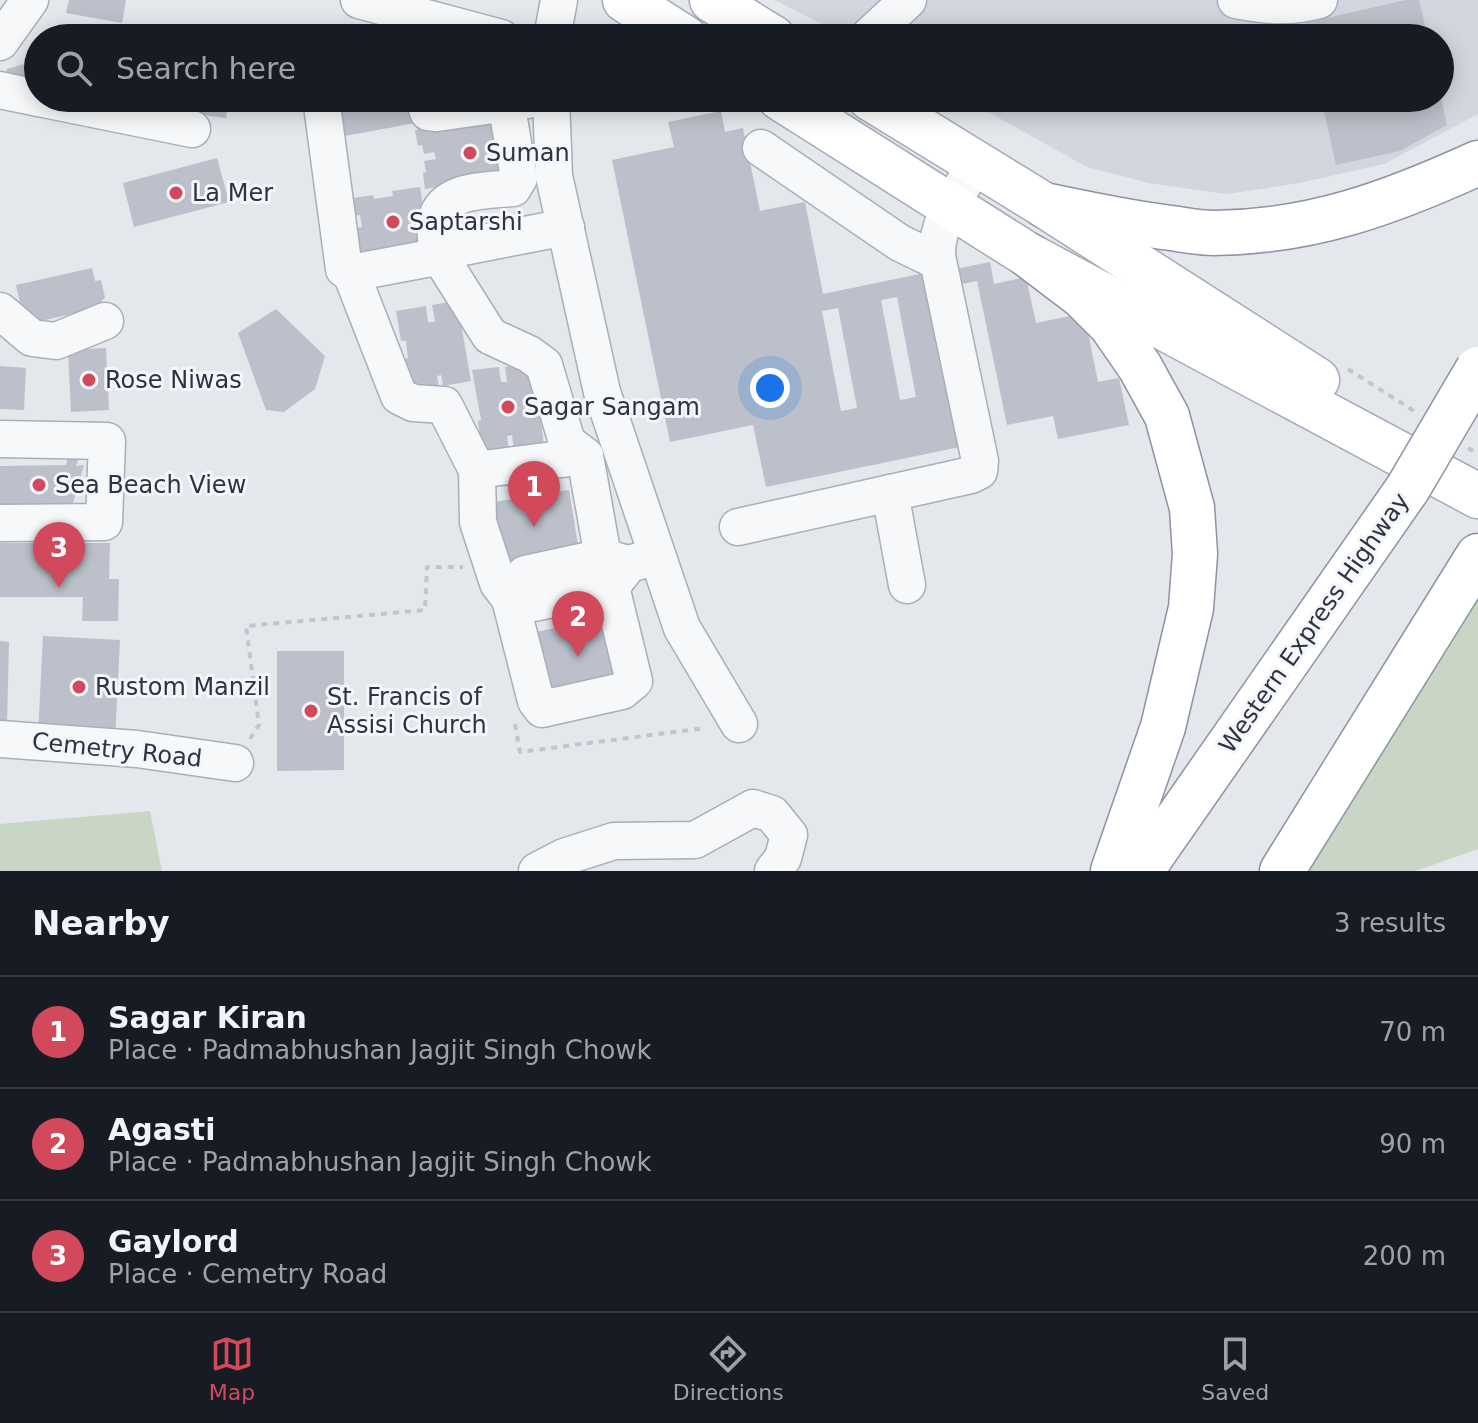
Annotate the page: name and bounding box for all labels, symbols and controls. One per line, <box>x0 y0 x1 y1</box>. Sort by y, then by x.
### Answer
search box <box>24 24 1454 112</box>
icon: search <box>52 46 96 90</box>
text: Search here <box>116 51 296 86</box>
place label: Suman <box>486 139 570 167</box>
marker: Suman <box>461 144 479 162</box>
place label: La Mer <box>192 179 273 207</box>
marker: La Mer <box>167 184 185 202</box>
place label: Saptarshi <box>409 208 523 236</box>
marker: Saptarshi <box>384 213 402 231</box>
place label: Rose Niwas <box>105 366 242 394</box>
your location <box>750 368 790 408</box>
marker: Rose Niwas <box>80 371 98 389</box>
place label: Sagar Sangam <box>524 393 700 421</box>
marker: Sagar Sangam <box>499 398 517 416</box>
pin: 1 <box>508 461 560 527</box>
place label: Sea Beach View <box>55 471 246 499</box>
marker: Sea Beach View <box>30 476 48 494</box>
street label: Western Express Highway <box>1213 488 1415 758</box>
pin: 3 <box>33 522 85 588</box>
pin: 2 <box>552 591 604 657</box>
place label: Rustom Manzil <box>95 673 270 701</box>
marker: Rustom Manzil <box>70 678 88 696</box>
place label: St. Francis of Assisi Church <box>327 683 487 739</box>
marker: St. Francis of Assisi Church <box>302 702 320 720</box>
street label: Cemetry Road <box>31 727 203 773</box>
text: Nearby <box>32 903 170 943</box>
text: 3 results <box>1334 908 1446 938</box>
text: Sagar Kiran <box>108 1000 307 1035</box>
text: 1 <box>49 1017 67 1047</box>
text: 70 m <box>1379 1017 1446 1047</box>
text: Place · Padmabhushan Jagjit Singh Chowk <box>108 1035 652 1065</box>
text: Agasti <box>108 1112 215 1147</box>
text: 2 <box>49 1129 67 1159</box>
text: 90 m <box>1379 1129 1446 1159</box>
text: Place · Padmabhushan Jagjit Singh Chowk <box>108 1147 652 1177</box>
text: Gaylord <box>108 1224 239 1259</box>
text: 3 <box>49 1241 67 1271</box>
text: 200 m <box>1363 1241 1446 1271</box>
text: Place · Cemetry Road <box>108 1259 387 1289</box>
tab: Map <box>209 1332 255 1405</box>
tab: Directions <box>673 1332 784 1405</box>
tab: Saved <box>1201 1332 1269 1405</box>

